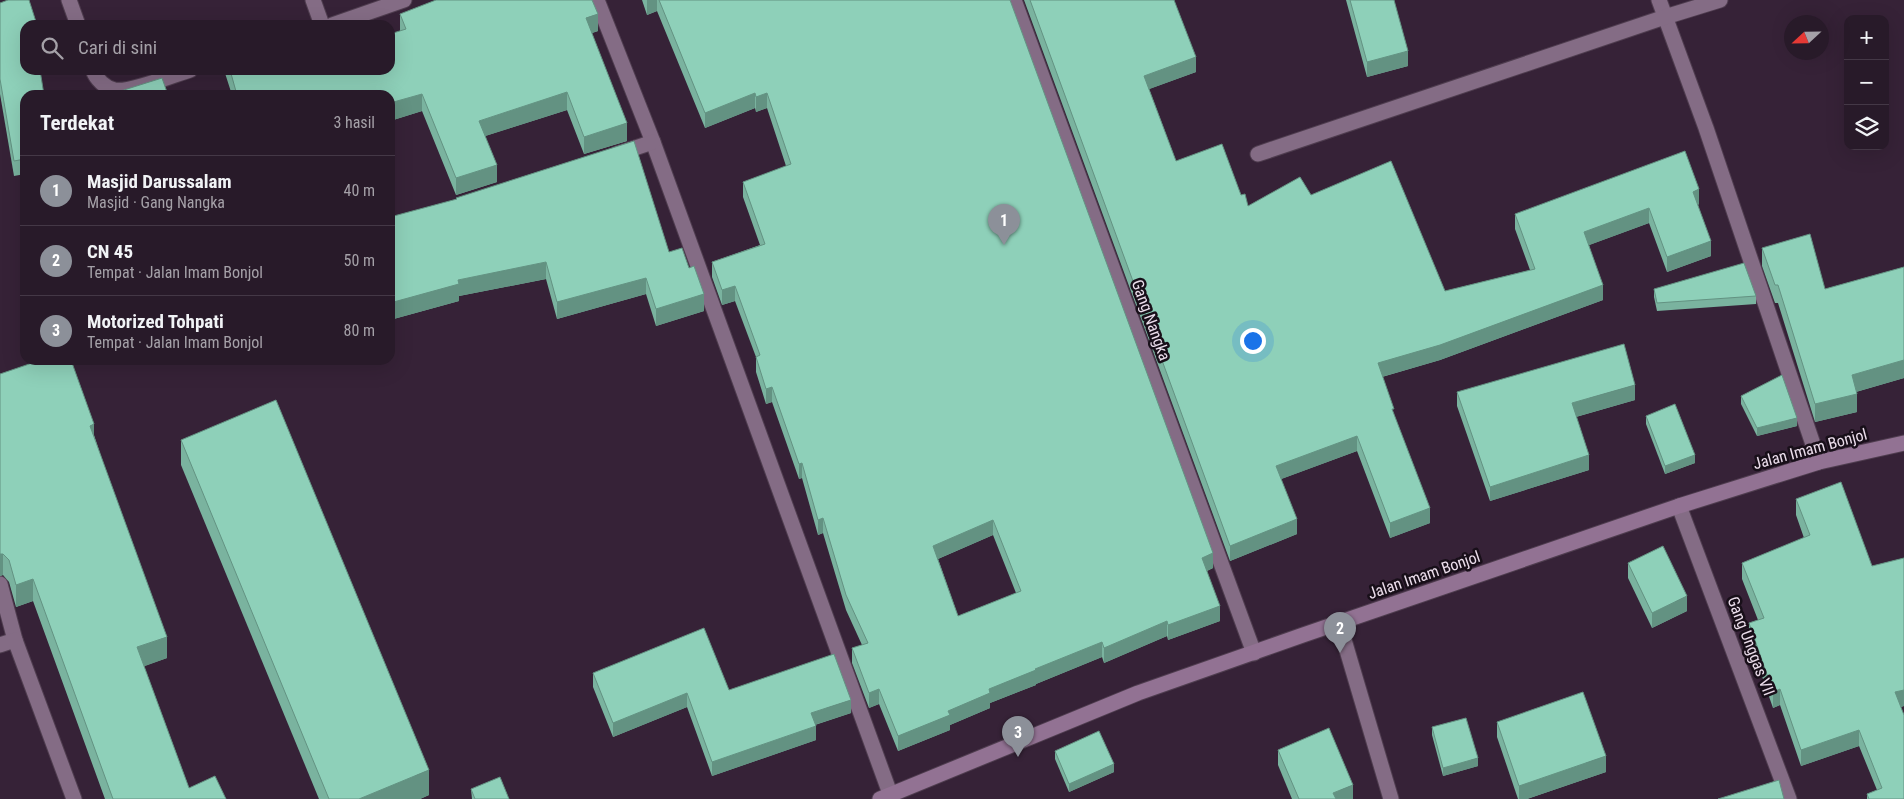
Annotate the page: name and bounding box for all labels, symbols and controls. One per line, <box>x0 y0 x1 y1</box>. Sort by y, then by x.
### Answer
north arrow <box>1784 15 1829 60</box>
map controls <box>1844 15 1889 150</box>
button: + <box>1844 15 1889 60</box>
search box <box>20 20 395 75</box>
icon: search <box>38 34 66 62</box>
text: Cari di sini <box>78 36 157 59</box>
button: − <box>1844 60 1889 105</box>
button: layers <box>1844 105 1889 150</box>
text: Terdekat <box>40 111 114 135</box>
text: 3 hasil <box>333 113 375 132</box>
text: Masjid Darussalam <box>87 170 232 193</box>
text: 1 <box>52 181 60 200</box>
text: 40 m <box>343 181 375 200</box>
text: Masjid · Gang Nangka <box>87 193 225 212</box>
pin: 1 <box>988 204 1020 245</box>
text: CN 45 <box>87 240 133 263</box>
text: 2 <box>52 251 60 270</box>
text: 50 m <box>343 251 375 270</box>
text: Tempat · Jalan Imam Bonjol <box>87 263 263 282</box>
street label: Gang Nangka <box>1128 277 1174 363</box>
text: Motorized Tohpati <box>87 310 224 333</box>
text: 3 <box>52 321 60 340</box>
text: 80 m <box>343 321 375 340</box>
your location <box>1240 328 1266 354</box>
text: Tempat · Jalan Imam Bonjol <box>87 333 263 352</box>
street label: Jalan Imam Bonjol <box>1751 425 1869 473</box>
street label: Jalan Imam Bonjol <box>1365 547 1483 603</box>
street label: Gang Unggas VII <box>1723 594 1779 698</box>
pin: 2 <box>1324 612 1356 653</box>
pin: 3 <box>1002 716 1034 757</box>

